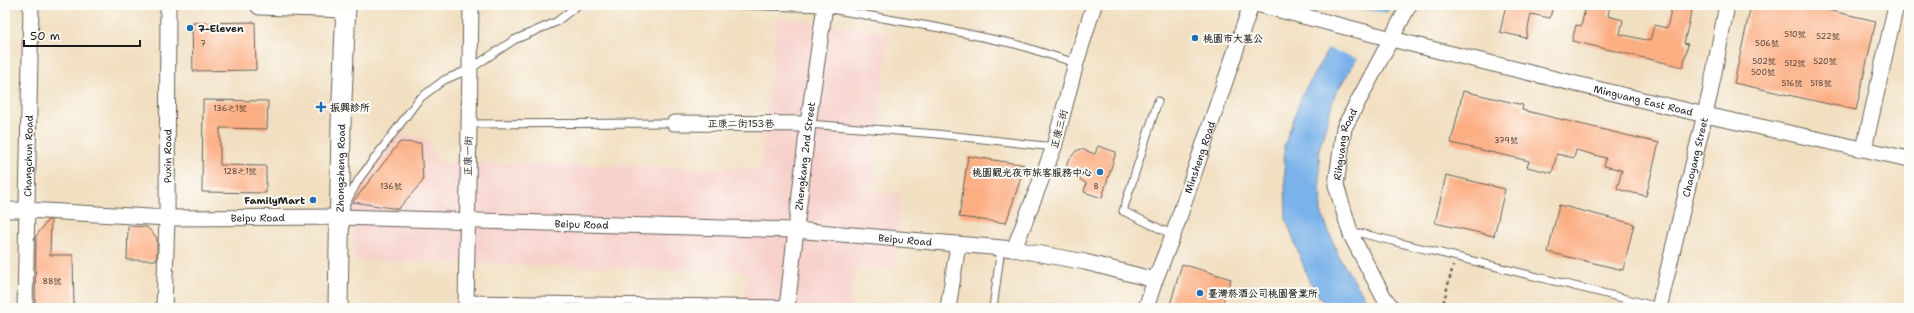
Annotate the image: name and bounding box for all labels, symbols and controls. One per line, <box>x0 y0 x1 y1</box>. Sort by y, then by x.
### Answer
scale bar <box>24 22 140 48</box>
place label: 7-Eleven <box>198 22 244 35</box>
marker: 7-Eleven <box>185 23 195 33</box>
text: 50 m <box>30 28 60 44</box>
house number: 510號 <box>1784 29 1806 40</box>
house number: 522號 <box>1816 31 1840 42</box>
place label: 桃園市大墓公 <box>1203 32 1263 45</box>
marker: 桃園市大墓公 <box>1190 33 1200 43</box>
house number: 7 <box>200 38 206 49</box>
house number: 506號 <box>1755 38 1779 49</box>
house number: 502號 <box>1752 56 1776 67</box>
house number: 520號 <box>1813 56 1837 67</box>
house number: 512號 <box>1784 58 1806 69</box>
house number: 500號 <box>1751 67 1775 78</box>
house number: 516號 <box>1781 78 1803 89</box>
house number: 518號 <box>1810 78 1832 89</box>
street label: Minguang East Road <box>1592 82 1695 119</box>
marker: 振興診所 <box>315 101 327 113</box>
place label: 振興診所 <box>330 101 370 114</box>
street label: Zhengkang 2nd Street <box>792 101 818 211</box>
house number: 136之1號 <box>213 103 247 114</box>
street label: Rihguang Road <box>1330 105 1360 181</box>
street label: 正康三街 <box>1048 108 1070 150</box>
street label: Changchun Road <box>21 114 35 197</box>
street label: Chaoyang Street <box>1679 116 1710 198</box>
street label: 正康二街153巷 <box>708 117 775 130</box>
street label: Minsheng Road <box>1181 119 1218 195</box>
street label: Zhongzheng Road <box>333 123 348 212</box>
street label: Puxin Road <box>161 128 174 183</box>
house number: 379號 <box>1494 135 1518 146</box>
street label: 正康一街 <box>461 136 475 176</box>
house number: 128之1號 <box>223 166 257 177</box>
place label: 桃園觀光夜市旅客服務中心 <box>972 166 1092 179</box>
marker: 桃園觀光夜市旅客服務中心 <box>1095 167 1105 177</box>
house number: 136號 <box>380 181 402 192</box>
house number: 8 <box>1093 181 1099 192</box>
place label: FamilyMart <box>244 194 305 207</box>
marker: FamilyMart <box>308 195 318 205</box>
street label: Beipu Road <box>231 211 286 224</box>
street label: Beipu Road <box>554 217 610 231</box>
street label: Beipu Road <box>878 231 933 248</box>
house number: 88號 <box>42 276 62 287</box>
place label: 臺灣菸酒公司桃園營業所 <box>1208 287 1318 300</box>
marker: 臺灣菸酒公司桃園營業所 <box>1195 288 1205 298</box>

